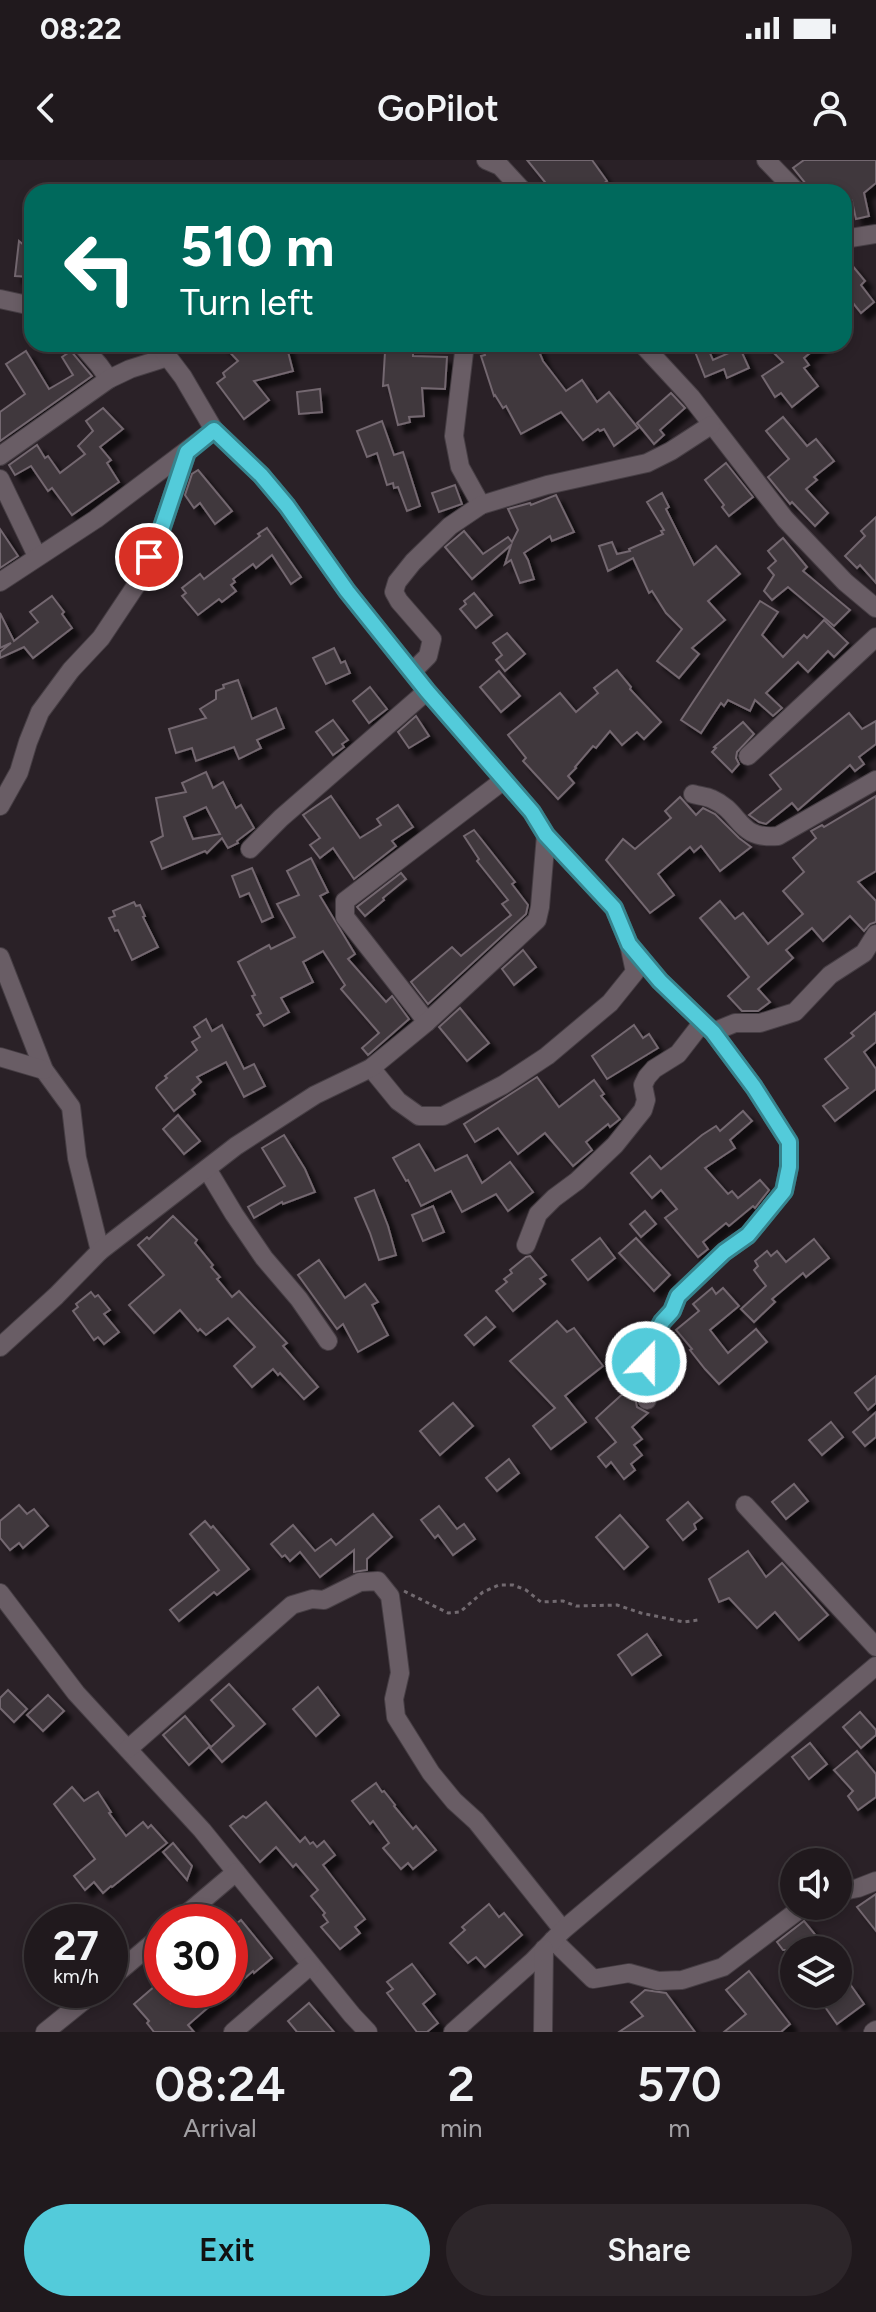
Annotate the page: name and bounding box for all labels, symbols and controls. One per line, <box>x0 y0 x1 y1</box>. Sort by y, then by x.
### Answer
text: 08:22 <box>40 10 122 47</box>
icon: back <box>24 86 68 130</box>
icon: person <box>808 86 852 130</box>
text: GoPilot <box>377 87 499 130</box>
text: 510 m <box>180 213 335 280</box>
icon: left <box>48 216 152 320</box>
text: Turn left <box>180 281 314 324</box>
pin <box>115 523 183 591</box>
icon: arrive <box>127 535 171 579</box>
position arrow <box>604 1320 688 1404</box>
map controls <box>780 1848 852 2008</box>
button: sound <box>780 1848 852 1920</box>
speed limit sign: 30 <box>144 1904 248 2008</box>
text: 27 <box>53 1922 99 1970</box>
button: layers <box>780 1936 852 2008</box>
text: km/h <box>53 1964 99 1988</box>
text: 08:24 <box>154 2055 286 2113</box>
text: 2 <box>448 2055 475 2113</box>
text: 570 <box>637 2055 722 2113</box>
text: Arrival <box>183 2112 257 2144</box>
text: min <box>440 2112 483 2144</box>
text: m <box>668 2112 690 2144</box>
button: Exit <box>24 2204 430 2296</box>
button: Share <box>446 2204 852 2296</box>

